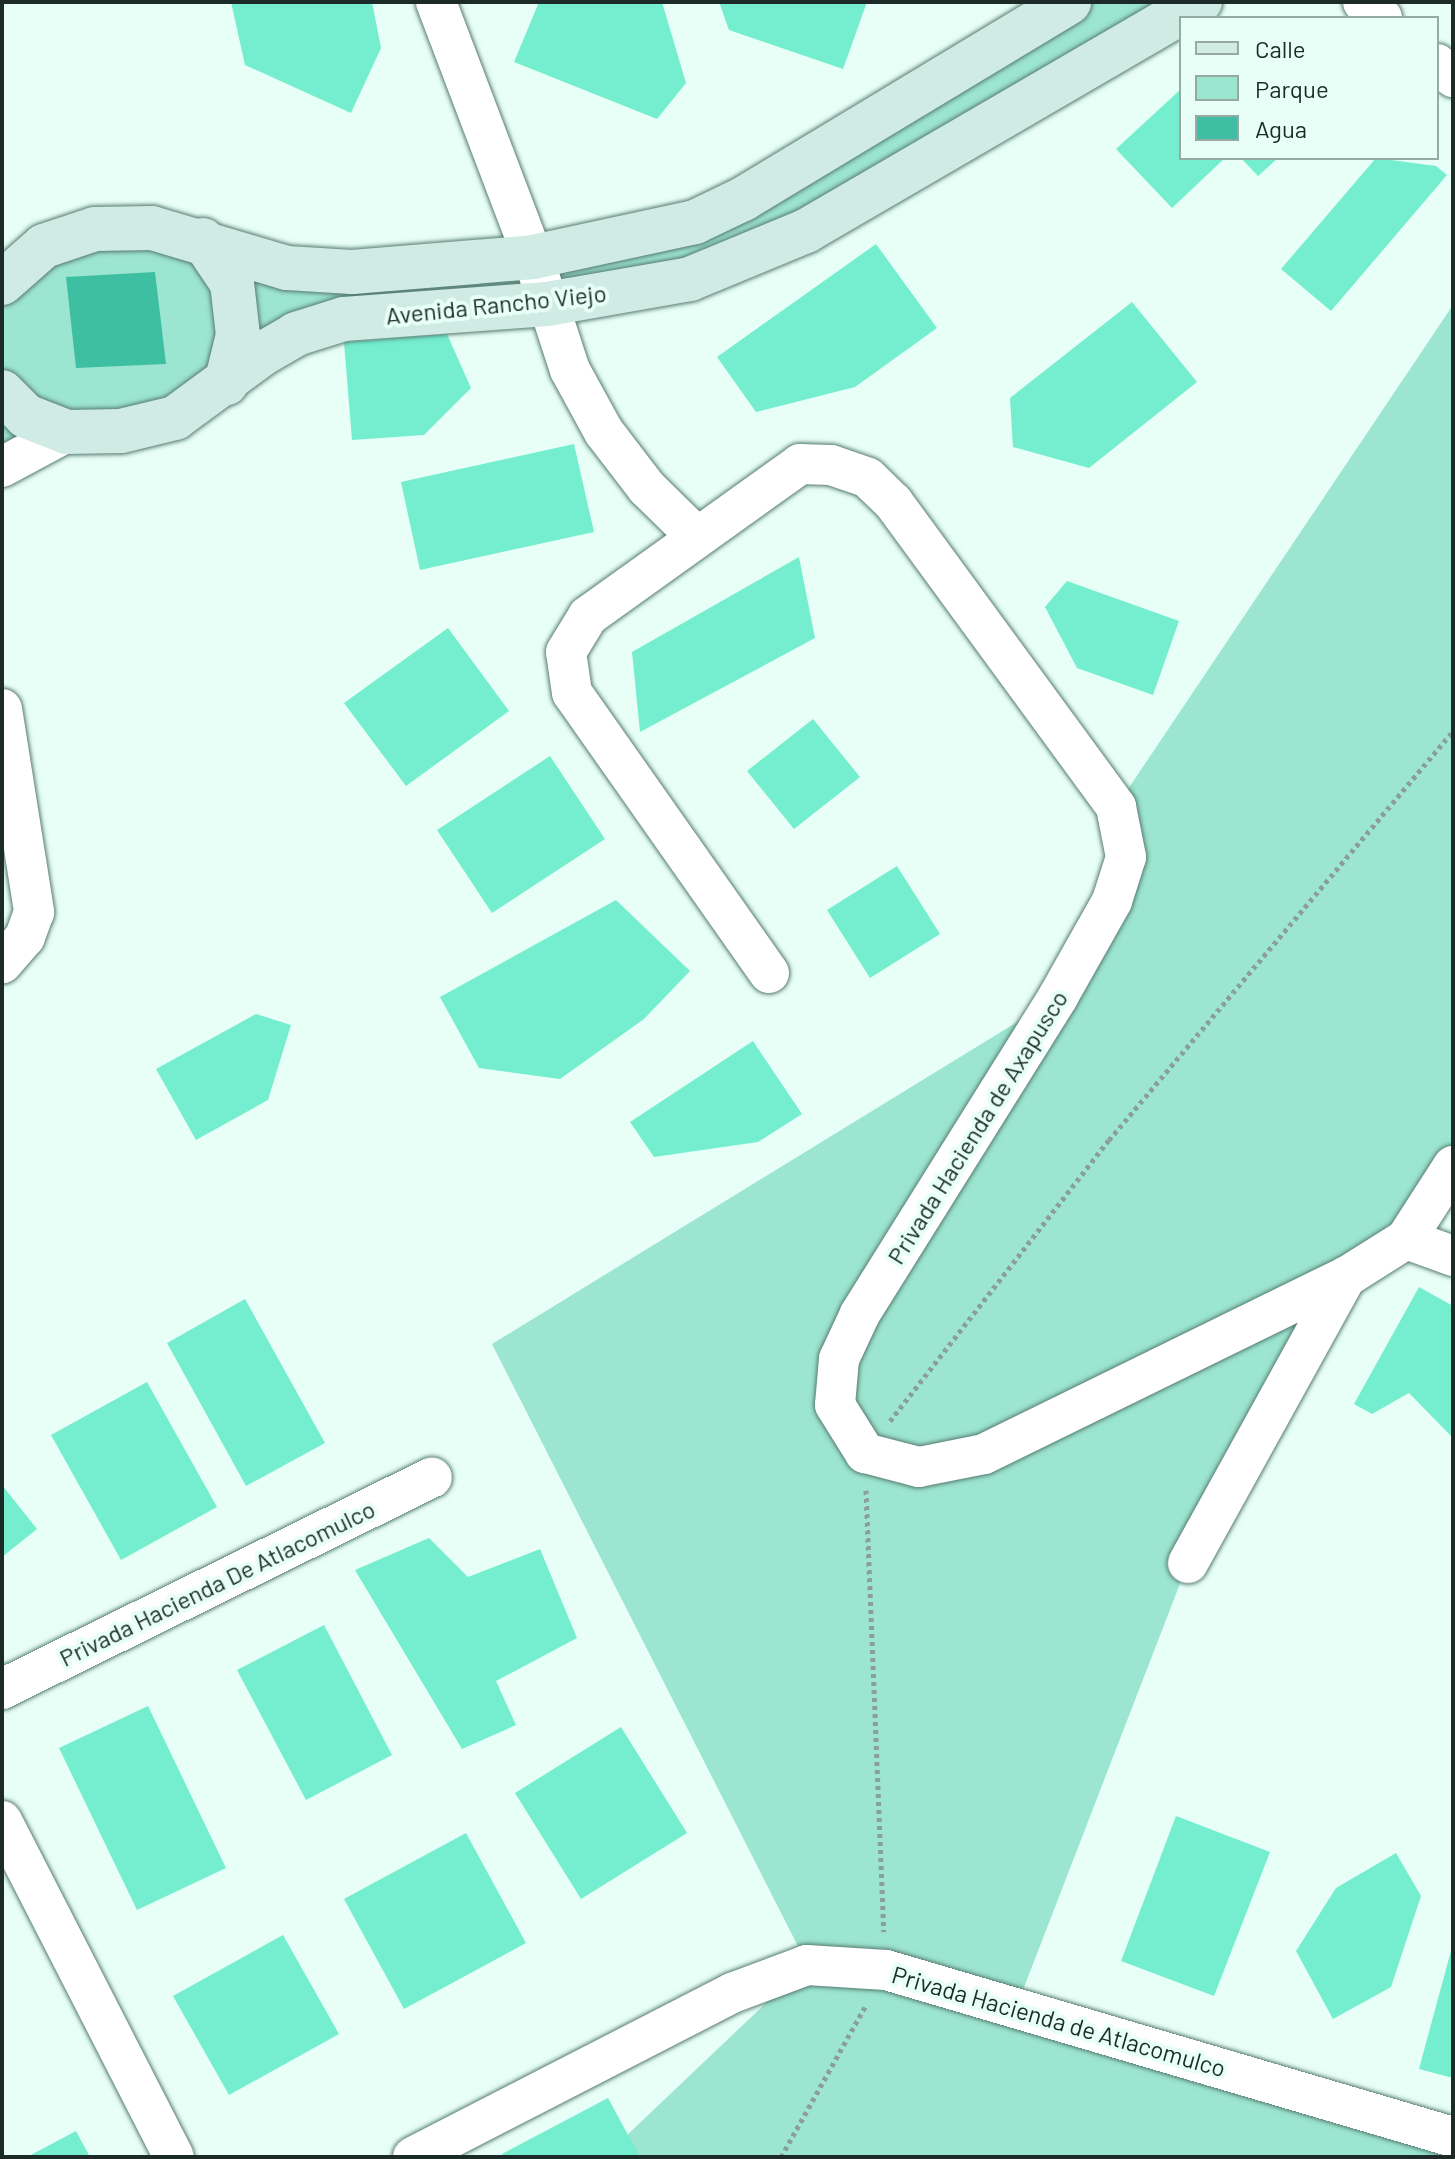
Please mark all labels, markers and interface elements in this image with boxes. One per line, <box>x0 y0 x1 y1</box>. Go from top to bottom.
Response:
legend <box>1179 16 1439 160</box>
text: Calle <box>1255 34 1306 63</box>
text: Parque <box>1255 74 1329 103</box>
text: Agua <box>1255 114 1307 143</box>
street label: Avenida Rancho Viejo <box>384 278 608 330</box>
street label: Privada Hacienda de Axapusco <box>881 985 1073 1269</box>
street label: Privada Hacienda De Atlacomulco <box>55 1494 379 1672</box>
street label: Privada Hacienda de Atlacomulco <box>889 1960 1229 2082</box>

